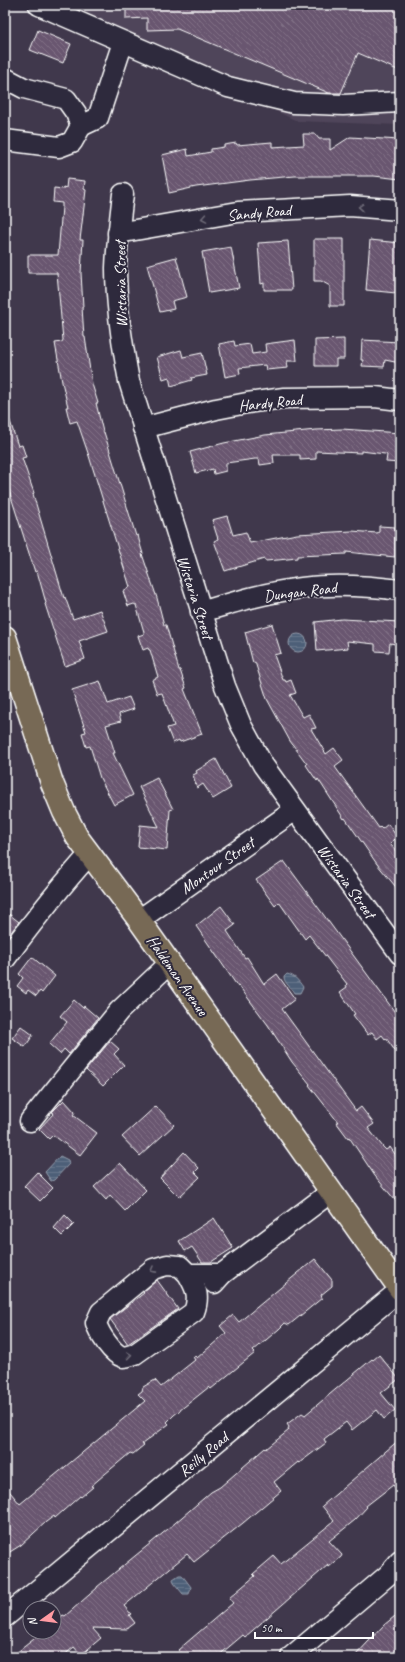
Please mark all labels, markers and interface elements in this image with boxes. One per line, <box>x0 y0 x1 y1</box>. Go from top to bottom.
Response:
street label: Sandy Road <box>226 200 294 226</box>
one-way arrow <box>358 202 364 211</box>
one-way arrow <box>201 213 207 222</box>
street label: Wistaria Street <box>110 238 132 327</box>
street label: Hardy Road <box>237 389 306 416</box>
street label: Wistaria Street <box>172 553 219 644</box>
street label: Dungan Road <box>263 577 340 606</box>
street label: Montour Street <box>177 831 261 899</box>
street label: Wistaria Street <box>313 841 381 925</box>
street label: Haldeman Avenue <box>142 931 213 1021</box>
one-way arrow <box>150 1266 157 1273</box>
one-way arrow <box>126 1351 132 1360</box>
street label: Reilly Road <box>175 1426 235 1481</box>
north arrow <box>22 1600 62 1640</box>
scale bar <box>255 1614 373 1640</box>
text: N <box>24 1615 40 1627</box>
text: 50 m <box>261 1620 283 1636</box>

